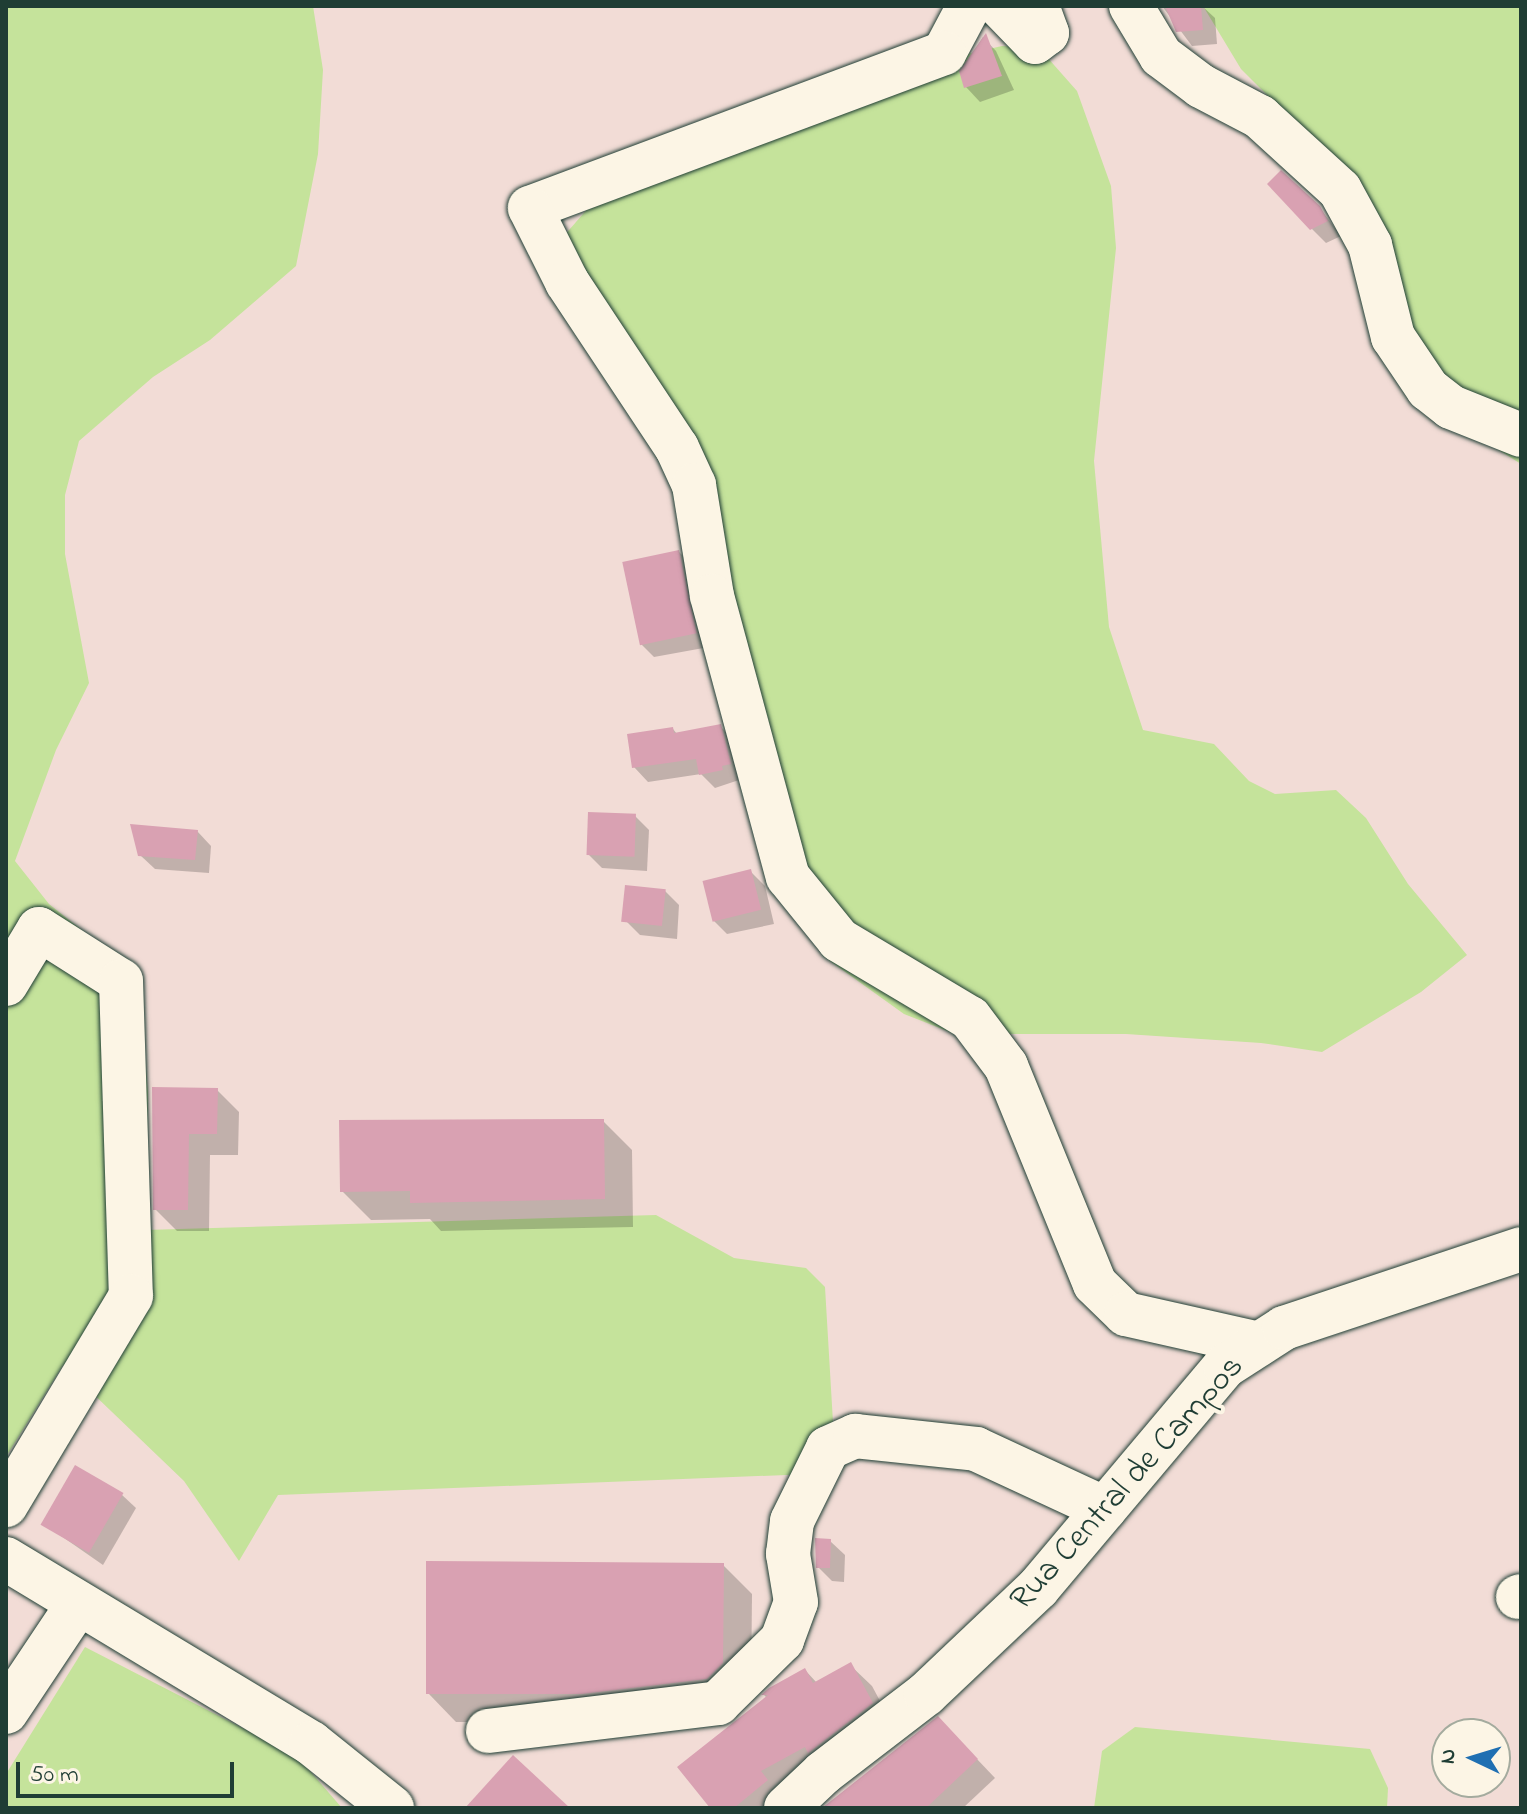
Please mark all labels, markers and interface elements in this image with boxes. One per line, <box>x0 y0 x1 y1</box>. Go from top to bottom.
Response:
street label: Rua Central de Campos <box>1002 1348 1254 1620</box>
north arrow <box>1431 1718 1511 1798</box>
scale bar <box>20 1746 238 1796</box>
text: N <box>1433 1748 1466 1765</box>
text: 50 m <box>30 1758 79 1793</box>

